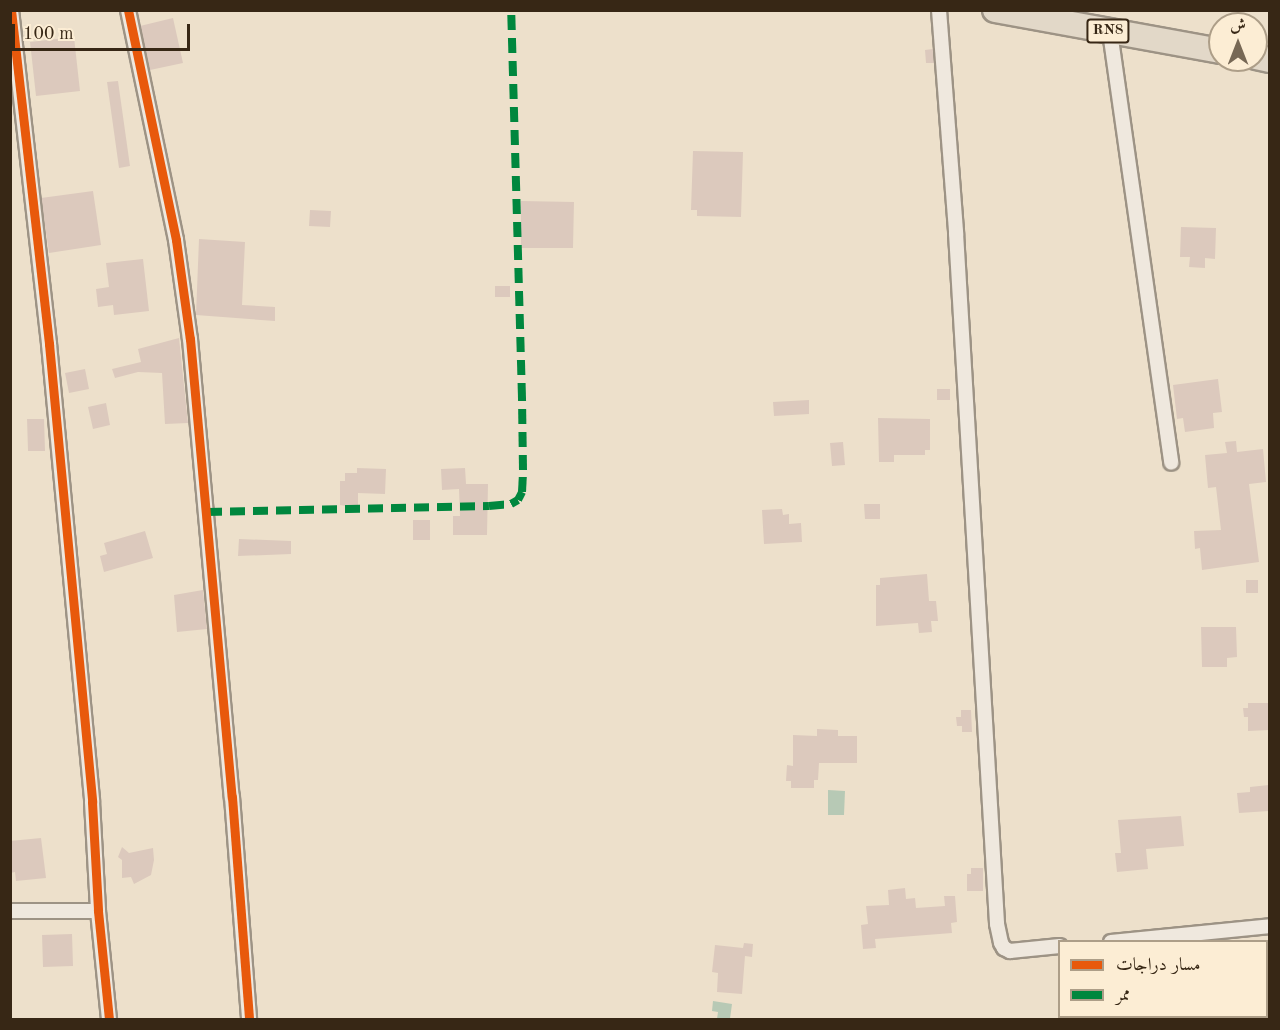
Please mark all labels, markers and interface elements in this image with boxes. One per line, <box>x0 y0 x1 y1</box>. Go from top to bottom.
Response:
scale bar <box>15 12 194 50</box>
north arrow <box>1208 12 1268 72</box>
text: ش <box>1230 18 1246 34</box>
road number: RN8 <box>1086 19 1130 43</box>
text: 100 m <box>23 25 74 43</box>
legend <box>1058 940 1268 1018</box>
text: مسار دراجات <box>1116 956 1200 974</box>
text: ممر <box>1116 986 1130 1004</box>

